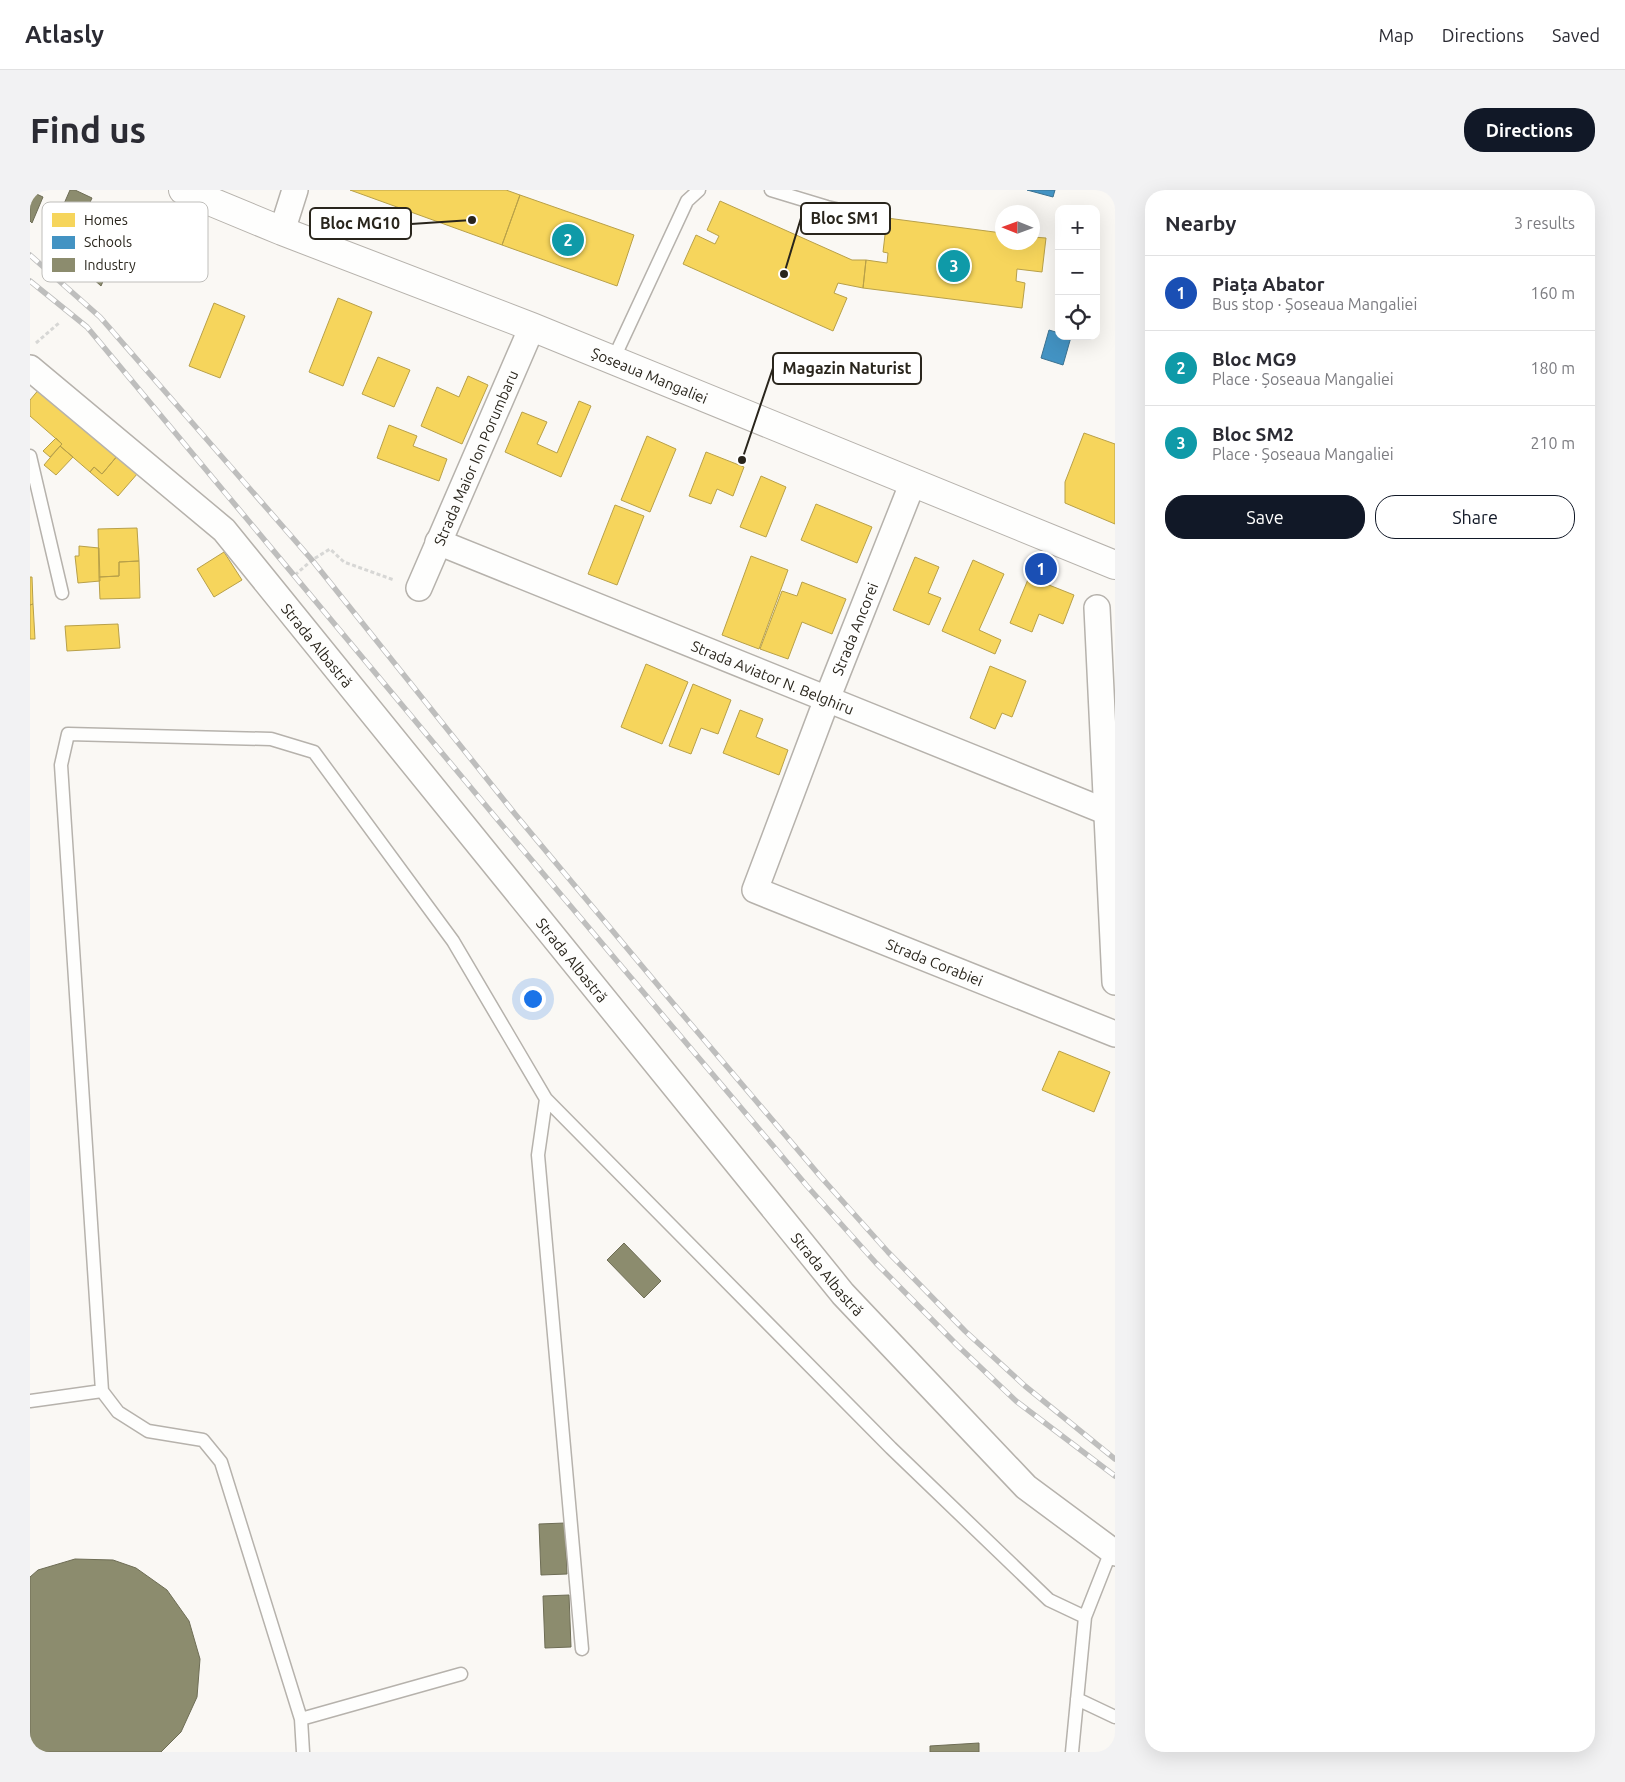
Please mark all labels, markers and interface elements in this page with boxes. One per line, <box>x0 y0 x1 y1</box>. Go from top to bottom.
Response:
text: Atlasly <box>25 21 104 48</box>
text: Map <box>1378 25 1414 45</box>
text: Directions <box>1442 25 1524 45</box>
text: Saved <box>1552 25 1600 45</box>
button: Directions <box>1464 108 1595 152</box>
text: Find us <box>30 110 146 150</box>
legend <box>42 202 208 282</box>
callout: Bloc SM1 <box>801 203 890 234</box>
north arrow <box>995 205 1040 250</box>
map controls <box>1055 205 1100 340</box>
button: + <box>1055 205 1100 250</box>
callout: Bloc MG10 <box>310 208 411 239</box>
text: Bloc SM1 <box>810 209 880 227</box>
text: Nearby <box>1165 211 1236 235</box>
text: Homes <box>84 212 128 228</box>
text: Bloc MG10 <box>320 214 400 232</box>
text: 3 results <box>1514 214 1575 232</box>
pin: 2 <box>552 221 584 259</box>
text: Schools <box>84 234 132 250</box>
pin: 3 <box>938 247 970 285</box>
button: − <box>1055 250 1100 295</box>
text: Industry <box>84 257 136 273</box>
text: Piața Abator <box>1212 273 1325 295</box>
text: 1 <box>1176 284 1186 302</box>
text: 160 m <box>1530 284 1575 302</box>
button: locate <box>1055 295 1100 340</box>
text: Bus stop · Șoseaua Mangaliei <box>1212 295 1417 313</box>
street label: Șoseaua Mangaliei <box>589 344 710 406</box>
text: Bloc MG9 <box>1212 348 1296 370</box>
callout: Magazin Naturist <box>773 353 921 384</box>
text: Magazin Naturist <box>783 359 912 377</box>
text: 2 <box>1176 359 1186 377</box>
text: 180 m <box>1530 359 1575 377</box>
street label: Strada Maior Ion Porumbaru <box>430 367 521 548</box>
text: Place · Șoseaua Mangaliei <box>1212 370 1394 388</box>
text: Bloc SM2 <box>1212 423 1294 445</box>
text: 3 <box>1176 434 1186 452</box>
text: 210 m <box>1530 434 1575 452</box>
text: Place · Șoseaua Mangaliei <box>1212 445 1394 463</box>
button: Save <box>1165 495 1365 539</box>
button: Share <box>1375 495 1575 539</box>
pin: 1 <box>1025 550 1057 588</box>
street label: Strada Ancorei <box>829 580 881 678</box>
street label: Strada Albastră <box>278 600 356 691</box>
street label: Strada Aviator N. Belghiru <box>689 637 857 718</box>
street label: Strada Albastră <box>533 914 611 1005</box>
street label: Strada Corabiei <box>884 935 986 989</box>
your location <box>520 986 546 1012</box>
street label: Strada Albastră <box>788 1229 867 1319</box>

